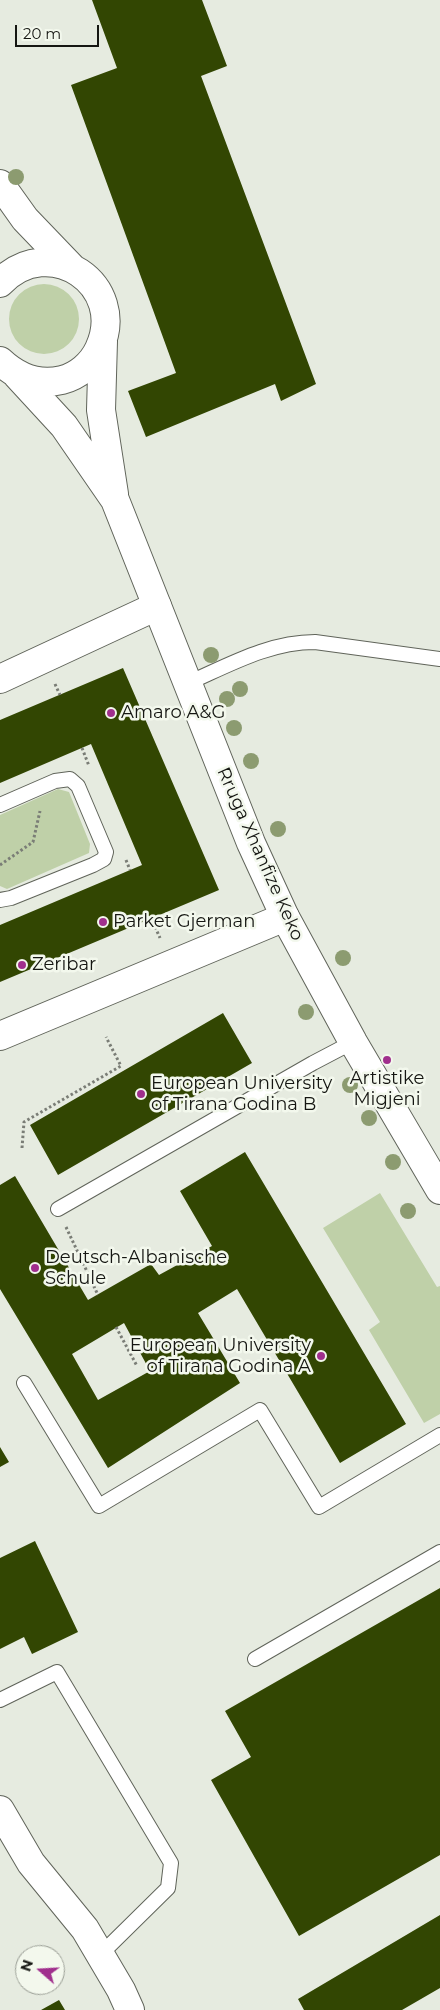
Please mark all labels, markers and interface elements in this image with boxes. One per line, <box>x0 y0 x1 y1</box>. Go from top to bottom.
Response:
scale bar <box>18 15 101 47</box>
text: 20 m <box>23 24 61 43</box>
place label: Amaro A&G <box>121 702 225 724</box>
marker: Amaro A&G <box>105 707 117 719</box>
street label: Rruga Xhanfize Keko <box>212 764 308 944</box>
place label: Parket Gjerman <box>113 911 255 933</box>
marker: Parket Gjerman <box>97 916 109 928</box>
place label: Zeribar <box>32 954 96 976</box>
marker: Zeribar <box>16 959 28 971</box>
marker: Artistike Migjeni <box>381 1054 393 1066</box>
place label: Artistike Migjeni <box>350 1068 424 1110</box>
place label: European University of Tirana Godina B <box>151 1073 332 1116</box>
marker: European University of Tirana Godina B <box>135 1088 147 1100</box>
place label: Deutsch-Albanische Schule <box>45 1247 227 1290</box>
marker: Deutsch-Albanische Schule <box>29 1262 41 1274</box>
place label: European University of Tirana Godina A <box>130 1335 311 1378</box>
marker: European University of Tirana Godina A <box>315 1350 327 1362</box>
north arrow <box>15 1945 65 1995</box>
text: N <box>16 1957 37 1974</box>

